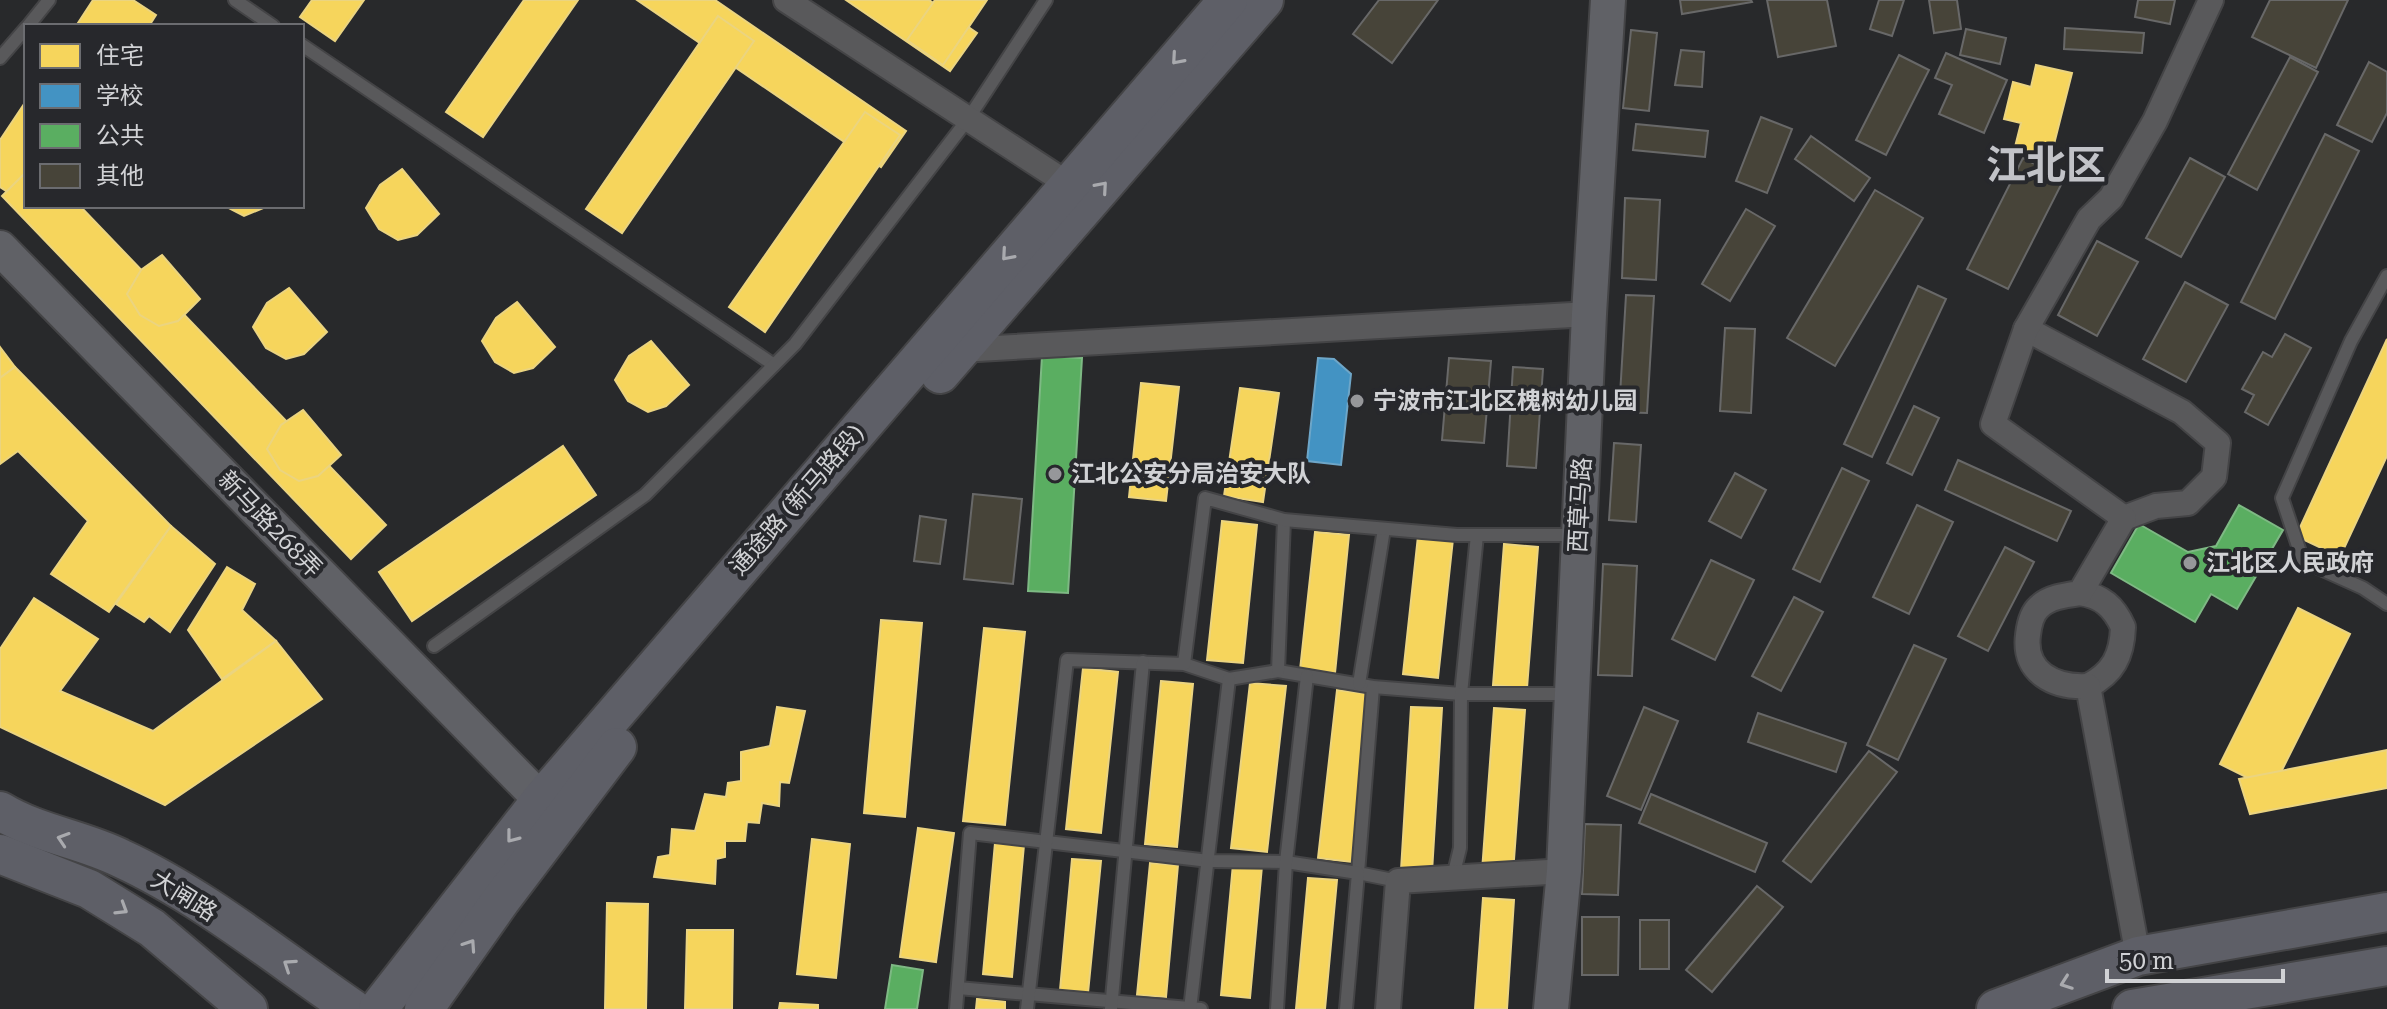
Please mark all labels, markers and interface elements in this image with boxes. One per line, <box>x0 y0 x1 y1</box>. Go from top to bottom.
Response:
legend <box>24 24 304 208</box>
text: 住宅 <box>96 42 144 70</box>
one-way arrow <box>1172 49 1187 64</box>
text: 学校 <box>96 82 144 110</box>
text: 公共 <box>96 122 144 150</box>
district label: 江北区 <box>1986 142 2106 189</box>
text: 其他 <box>96 162 144 190</box>
one-way arrow <box>1092 182 1107 196</box>
one-way arrow <box>1002 246 1016 261</box>
place label: 宁波市江北区槐树幼儿园 <box>1373 387 1637 415</box>
marker: 宁波市江北区槐树幼儿园 <box>1348 392 1366 410</box>
street label: 通途路 (新马路段) <box>724 419 870 581</box>
street label: 西草马路 <box>1564 456 1596 554</box>
place label: 江北公安分局治安大队 <box>1071 460 1311 488</box>
street label: 新马路268弄 <box>213 465 327 583</box>
marker: 江北公安分局治安大队 <box>1046 465 1064 483</box>
place label: 江北区人民政府 <box>2206 549 2374 577</box>
marker: 江北区人民政府 <box>2181 554 2199 572</box>
one-way arrow <box>507 828 521 843</box>
one-way arrow <box>57 832 71 848</box>
street label: 大闸路 <box>146 865 222 927</box>
one-way arrow <box>113 900 127 915</box>
scale bar <box>2107 933 2283 983</box>
one-way arrow <box>460 940 475 954</box>
text: 50 m <box>2119 947 2174 975</box>
one-way arrow <box>283 960 297 975</box>
one-way arrow <box>2060 973 2074 990</box>

